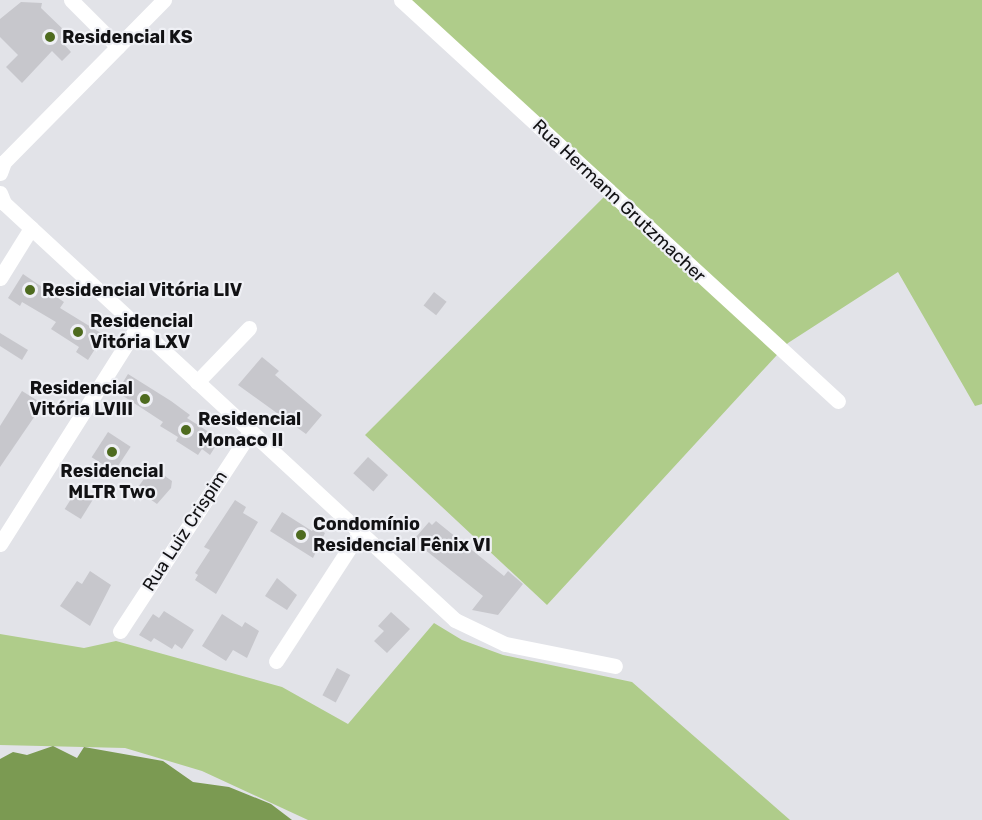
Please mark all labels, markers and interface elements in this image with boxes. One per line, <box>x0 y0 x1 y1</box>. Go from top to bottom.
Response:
place label: Residencial KS <box>62 26 193 48</box>
marker: Residencial KS <box>43 30 57 44</box>
street label: Rua Hermann Grutzmacher <box>528 115 710 287</box>
place label: Residencial Vitória LIV <box>42 279 243 301</box>
marker: Residencial Vitória LIV <box>23 283 37 297</box>
place label: Residencial Vitória LXV <box>90 311 193 354</box>
marker: Residencial Vitória LXV <box>71 325 85 339</box>
place label: Residencial Vitória LVIII <box>29 378 133 420</box>
marker: Residencial Vitória LVIII <box>138 392 152 406</box>
place label: Residencial Monaco II <box>198 409 301 452</box>
marker: Residencial Monaco II <box>179 423 193 437</box>
marker: Residencial MLTR Two <box>105 445 119 459</box>
place label: Residencial MLTR Two <box>60 461 164 504</box>
street label: Rua Luiz Crispim <box>138 467 232 595</box>
place label: Condomínio Residencial Fênix VI <box>313 514 491 556</box>
marker: Condomínio Residencial Fênix VI <box>294 528 308 542</box>

